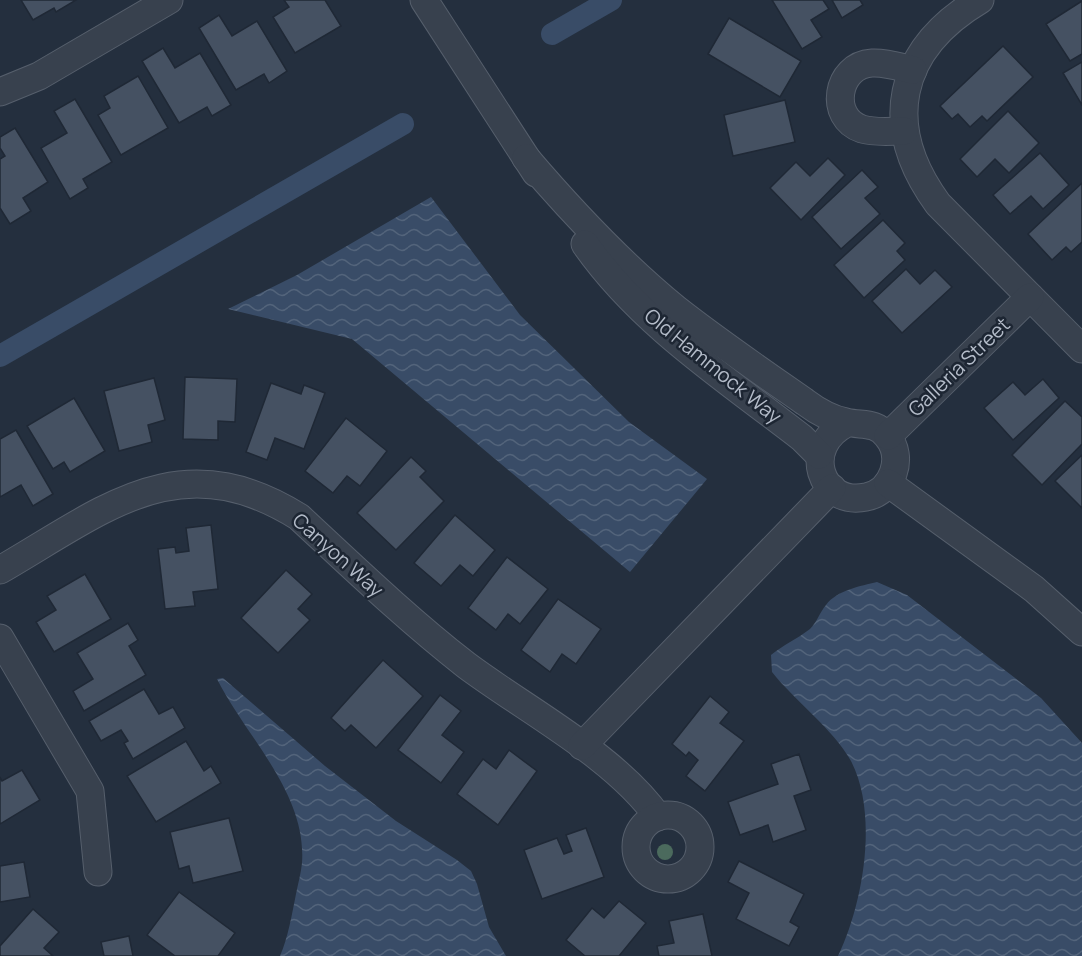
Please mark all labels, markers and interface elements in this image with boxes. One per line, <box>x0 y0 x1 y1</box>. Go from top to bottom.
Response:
street label: Old Hammock Way <box>639 302 788 430</box>
street label: Galleria Street <box>902 311 1016 422</box>
street label: Canyon Way <box>287 507 390 603</box>

